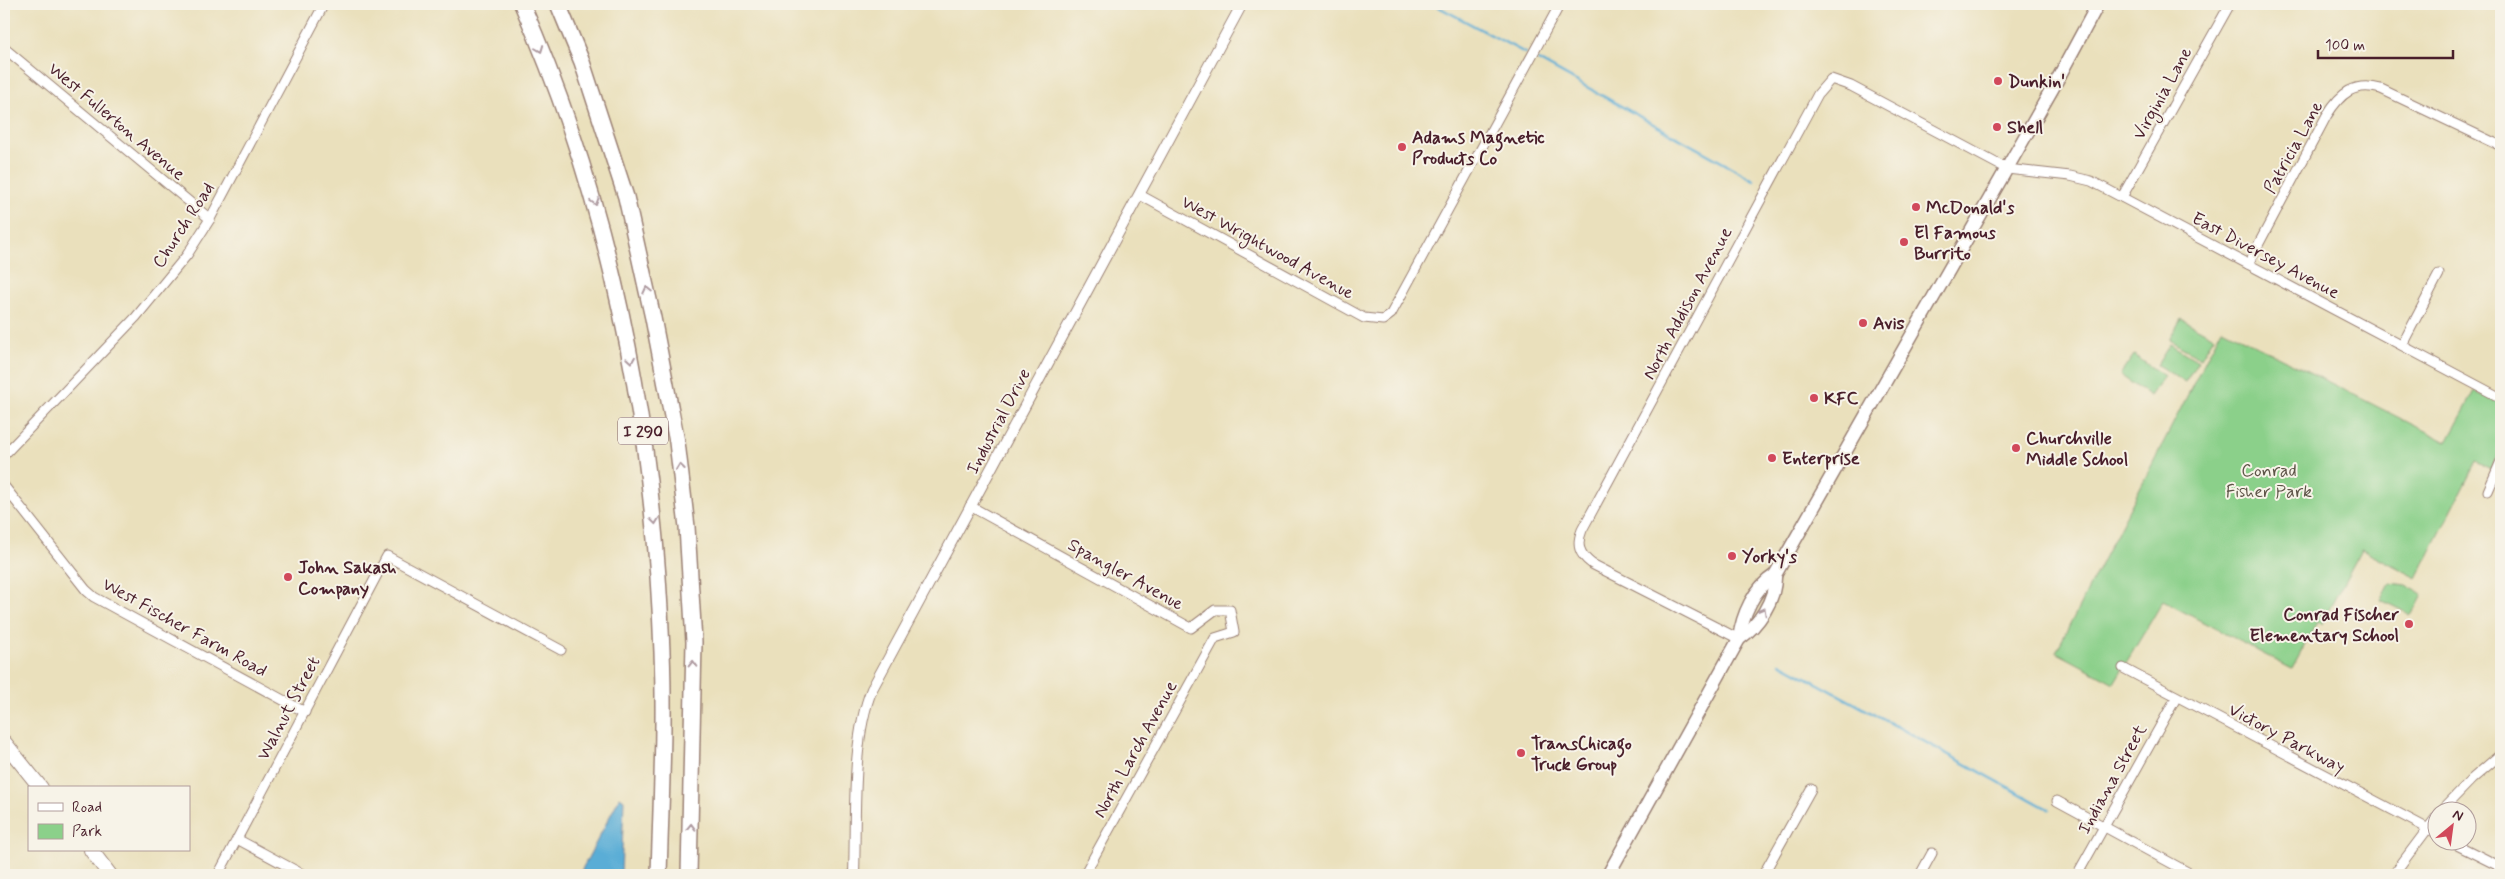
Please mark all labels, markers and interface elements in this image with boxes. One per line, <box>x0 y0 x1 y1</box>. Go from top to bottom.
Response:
scale bar <box>2318 28 2452 60</box>
text: 100 m <box>2325 36 2365 56</box>
street label: Virginia Lane <box>2127 43 2199 145</box>
one-way arrow <box>534 44 544 53</box>
street label: West Fullerton Avenue <box>43 57 190 186</box>
place label: Dunkin' <box>2008 70 2065 94</box>
marker: Dunkin' <box>1992 75 2004 87</box>
street label: Patricia Lane <box>2258 97 2329 198</box>
place label: Shell <box>2007 116 2043 140</box>
marker: Shell <box>1991 121 2003 133</box>
place label: Adams Magnetic Products Co <box>1412 126 1545 171</box>
marker: Adams Magnetic Products Co <box>1396 141 1408 153</box>
street label: Church Road <box>147 178 221 273</box>
street label: West Wrightwood Avenue <box>1176 190 1358 306</box>
place label: McDonald's <box>1926 196 2014 220</box>
one-way arrow <box>589 198 599 206</box>
marker: McDonald's <box>1910 201 1922 213</box>
street label: East Diversey Avenue <box>2187 207 2344 305</box>
place label: El Famous Burrito <box>1914 221 1996 266</box>
street label: North Addison Avenue <box>1637 223 1738 384</box>
marker: El Famous Burrito <box>1898 236 1910 248</box>
one-way arrow <box>642 286 653 295</box>
place label: Avis <box>1873 312 1905 336</box>
marker: Avis <box>1857 317 1869 329</box>
one-way arrow <box>626 356 636 365</box>
street label: Industrial Drive <box>961 364 1037 479</box>
place label: KFC <box>1824 387 1858 411</box>
marker: KFC <box>1808 392 1820 404</box>
road number: I 290 <box>618 418 668 444</box>
place label: Churchville Middle School <box>2026 427 2128 472</box>
marker: Churchville Middle School <box>2010 442 2022 454</box>
place label: Enterprise <box>1782 447 1860 471</box>
marker: Enterprise <box>1766 452 1778 464</box>
park label: Conrad Fisher Park <box>2226 459 2312 504</box>
one-way arrow <box>675 463 686 471</box>
one-way arrow <box>649 517 660 525</box>
street label: Spangler Avenue <box>1063 533 1188 617</box>
place label: Yorky's <box>1742 545 1797 569</box>
marker: Yorky's <box>1726 550 1738 562</box>
place label: John Sakash Company <box>298 556 396 601</box>
marker: John Sakash Company <box>282 571 294 583</box>
street label: West Fischer Farm Road <box>98 573 271 683</box>
place label: Conrad Fischer Elementary School <box>2249 603 2399 648</box>
one-way arrow <box>1757 607 1767 616</box>
marker: Conrad Fischer Elementary School <box>2403 618 2415 630</box>
street label: Walnut Street <box>251 652 326 765</box>
one-way arrow <box>688 660 699 668</box>
street label: North Larch Avenue <box>1088 676 1184 822</box>
street label: Victory Parkway <box>2224 698 2349 780</box>
street label: Indiana Street <box>2073 720 2153 839</box>
place label: TransChicago Truck Group <box>1531 732 1632 777</box>
marker: TransChicago Truck Group <box>1515 747 1527 759</box>
legend <box>28 786 190 852</box>
text: Road <box>72 798 102 818</box>
north arrow <box>2428 802 2478 852</box>
text: N <box>2449 805 2466 826</box>
text: Park <box>72 822 102 842</box>
one-way arrow <box>685 822 696 830</box>

